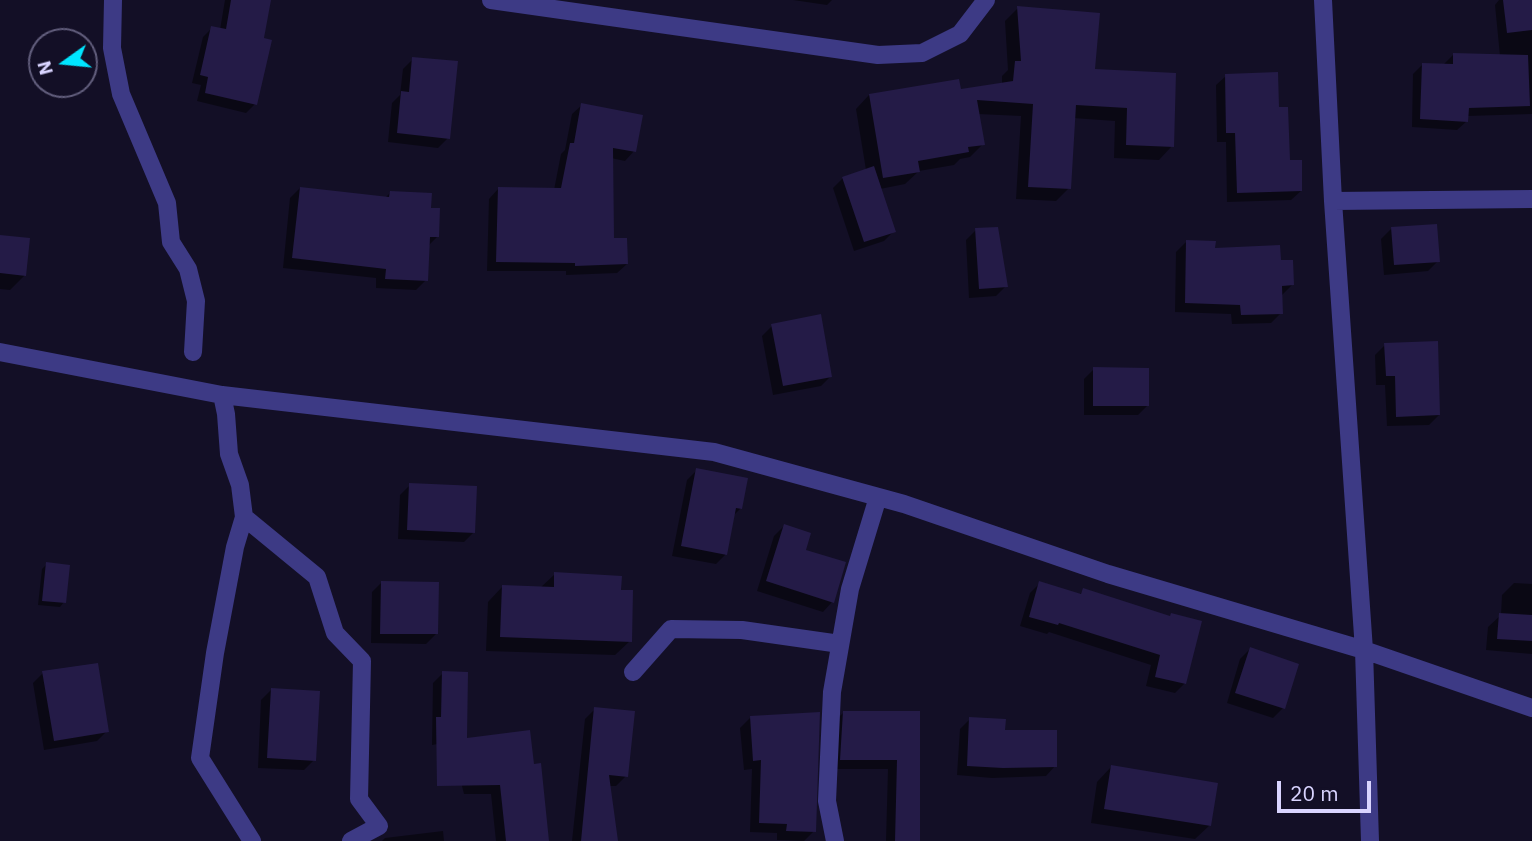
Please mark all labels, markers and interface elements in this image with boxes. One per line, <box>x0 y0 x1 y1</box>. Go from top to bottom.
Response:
north arrow <box>28 28 98 98</box>
text: N <box>31 58 58 78</box>
scale bar <box>1280 768 1374 812</box>
text: 20 m <box>1290 779 1339 807</box>

